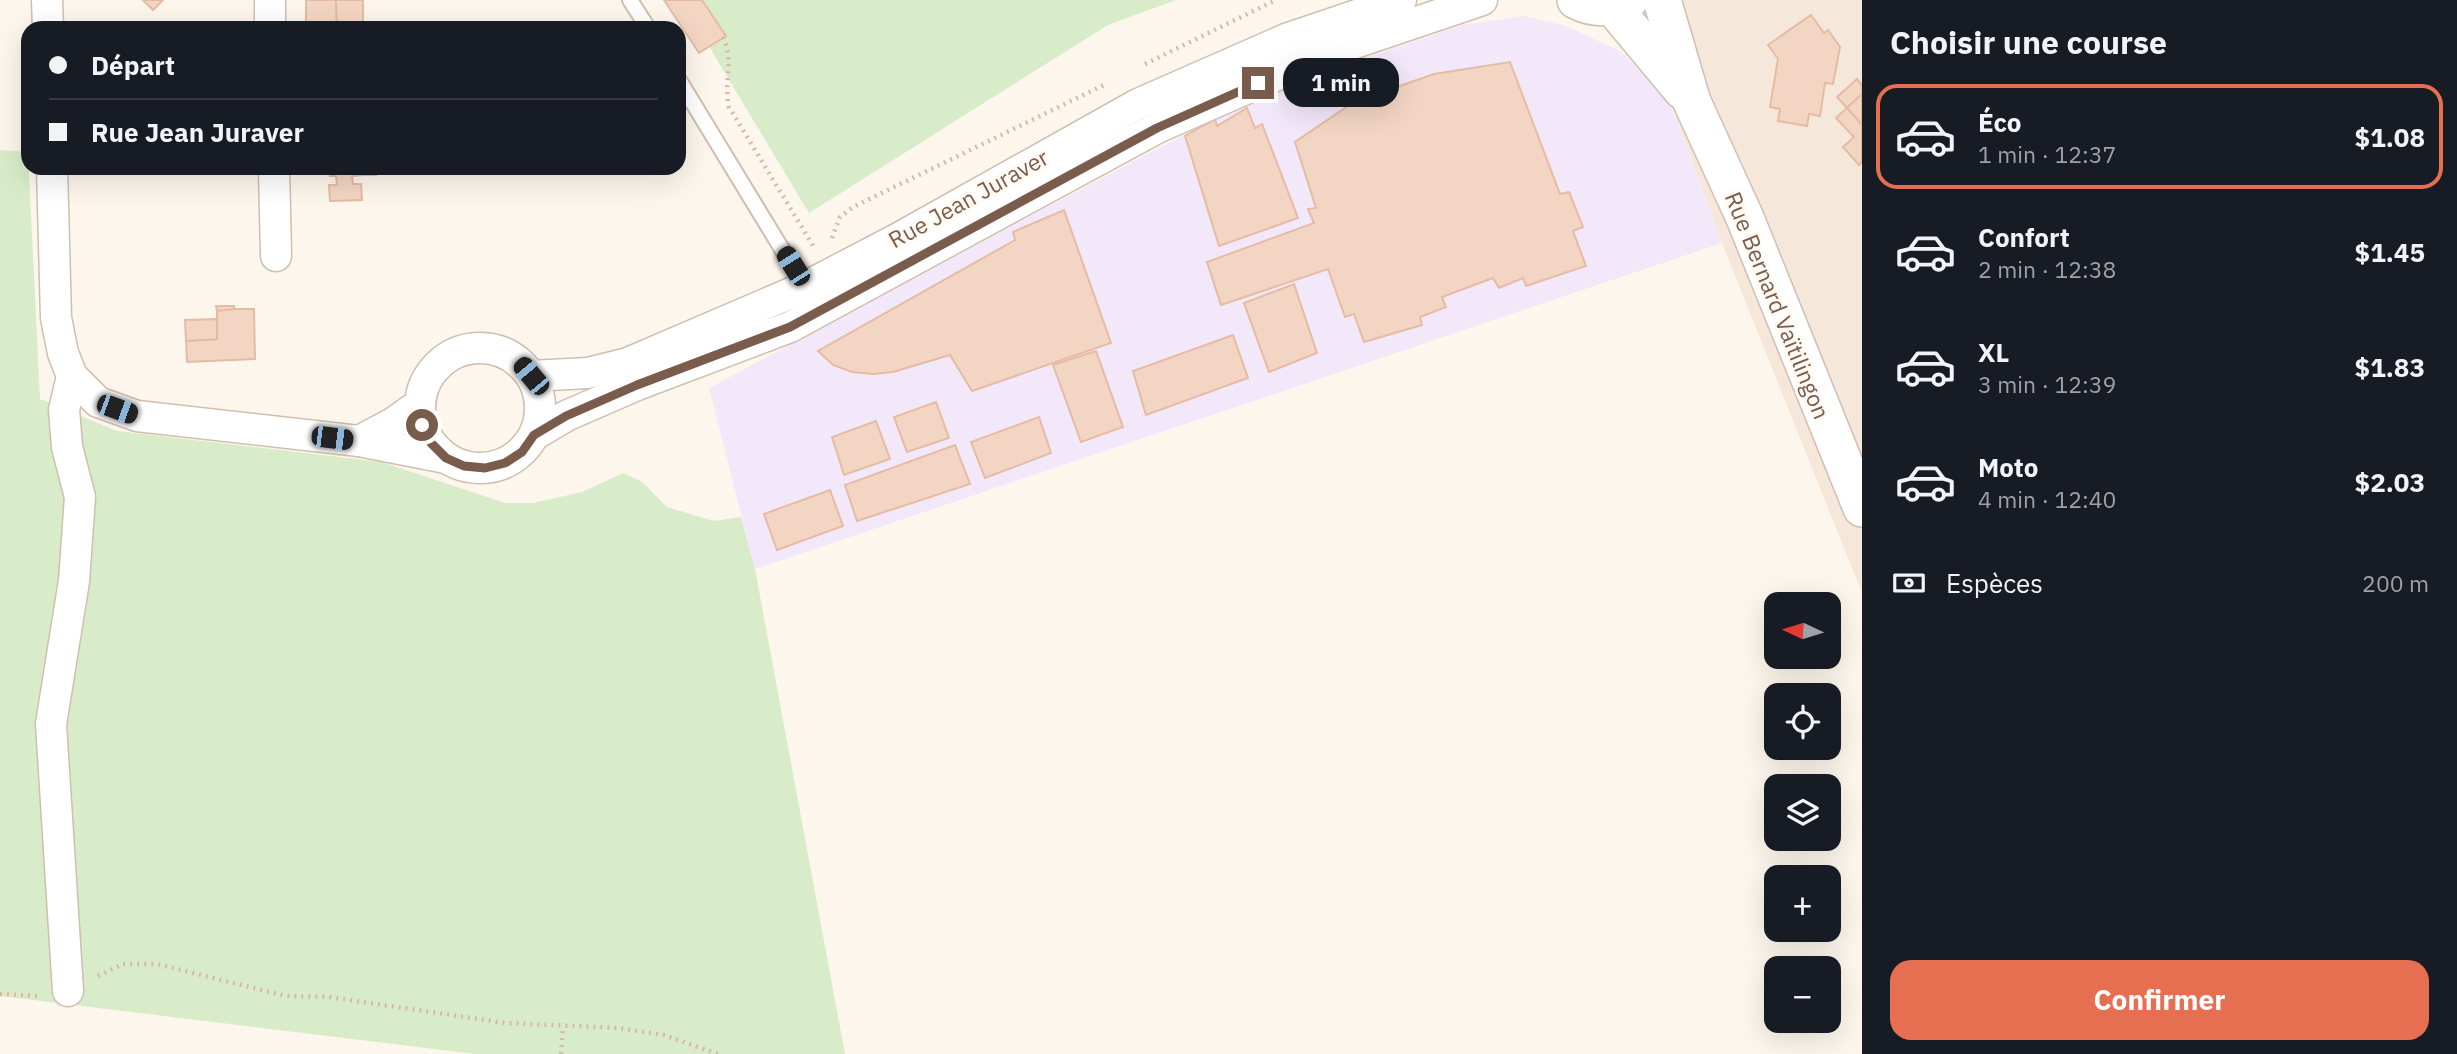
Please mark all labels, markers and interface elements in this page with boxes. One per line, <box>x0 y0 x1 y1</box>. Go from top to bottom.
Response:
text: Choisir une course <box>1890 21 2167 63</box>
text: Départ <box>91 48 175 82</box>
callout: 1 min <box>1282 58 1398 108</box>
route end <box>1242 67 1274 99</box>
text: 1 min <box>1311 67 1371 97</box>
icon: car <box>1894 105 1957 168</box>
text: Éco <box>1978 105 2022 139</box>
text: Rue Jean Juraver <box>91 115 304 149</box>
text: $1.08 <box>2355 120 2425 154</box>
text: 1 min · 12:37 <box>1978 139 2116 169</box>
street label: Rue Jean Juraver <box>883 141 1054 254</box>
street label: Rue Bernard Vaïtilingon <box>1719 187 1837 423</box>
icon: car <box>1894 220 1957 283</box>
text: Confort <box>1978 220 2070 254</box>
text: $1.45 <box>2355 235 2425 269</box>
car <box>773 243 814 289</box>
text: 2 min · 12:38 <box>1978 254 2116 284</box>
icon: car <box>1894 335 1957 398</box>
text: XL <box>1978 335 2009 369</box>
text: $1.83 <box>2355 350 2425 384</box>
car <box>510 353 553 399</box>
text: 3 min · 12:39 <box>1978 369 2116 399</box>
car <box>94 392 141 426</box>
route start <box>406 409 438 441</box>
car <box>310 425 355 451</box>
icon: car <box>1894 450 1957 513</box>
text: Moto <box>1978 450 2038 484</box>
text: $2.03 <box>2355 465 2425 499</box>
text: 4 min · 12:40 <box>1978 484 2116 514</box>
icon: cash <box>1890 564 1928 602</box>
text: Espèces <box>1946 566 2043 600</box>
text: 200 m <box>2362 568 2429 598</box>
north arrow <box>1764 592 1841 668</box>
map controls <box>1764 592 1841 1033</box>
button: locate <box>1764 683 1841 760</box>
button: layers <box>1764 774 1841 851</box>
button: + <box>1764 865 1841 942</box>
button: − <box>1764 956 1841 1033</box>
button: Confirmer <box>1890 960 2429 1040</box>

